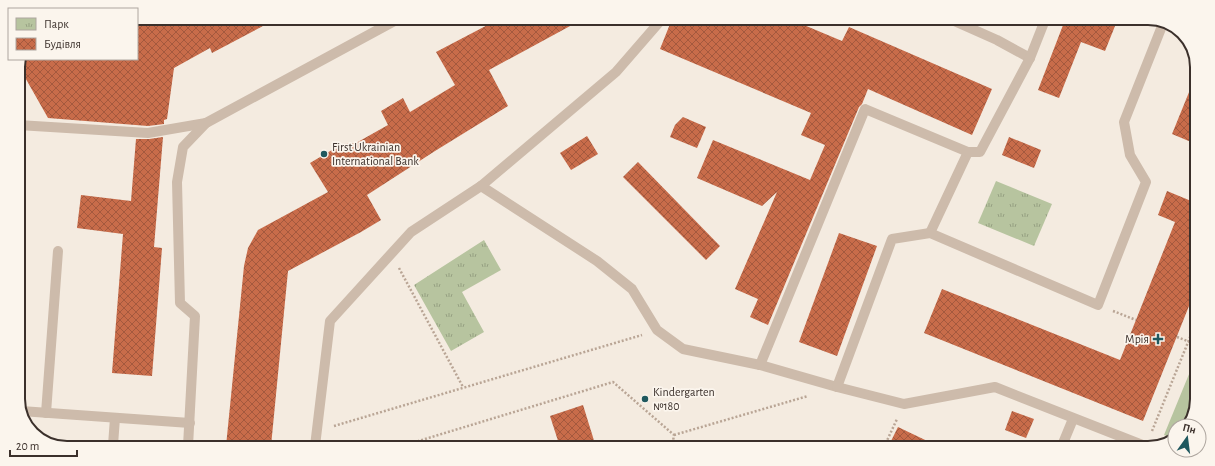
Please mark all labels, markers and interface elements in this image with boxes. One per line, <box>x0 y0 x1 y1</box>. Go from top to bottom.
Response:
legend <box>8 8 138 60</box>
text: Парк <box>44 18 69 30</box>
text: Будівля <box>44 38 81 51</box>
place label: First Ukrainian International Bank <box>332 141 419 167</box>
marker: First Ukrainian International Bank <box>319 149 329 159</box>
place label: Мрія <box>1125 333 1149 345</box>
marker: Мрія <box>1152 333 1164 345</box>
place label: Kindergarten №180 <box>653 386 715 412</box>
marker: Kindergarten №180 <box>640 394 650 404</box>
north arrow <box>1167 418 1207 458</box>
text: Пн <box>1181 422 1197 436</box>
scale bar <box>10 432 77 458</box>
text: 20 m <box>16 440 39 452</box>

